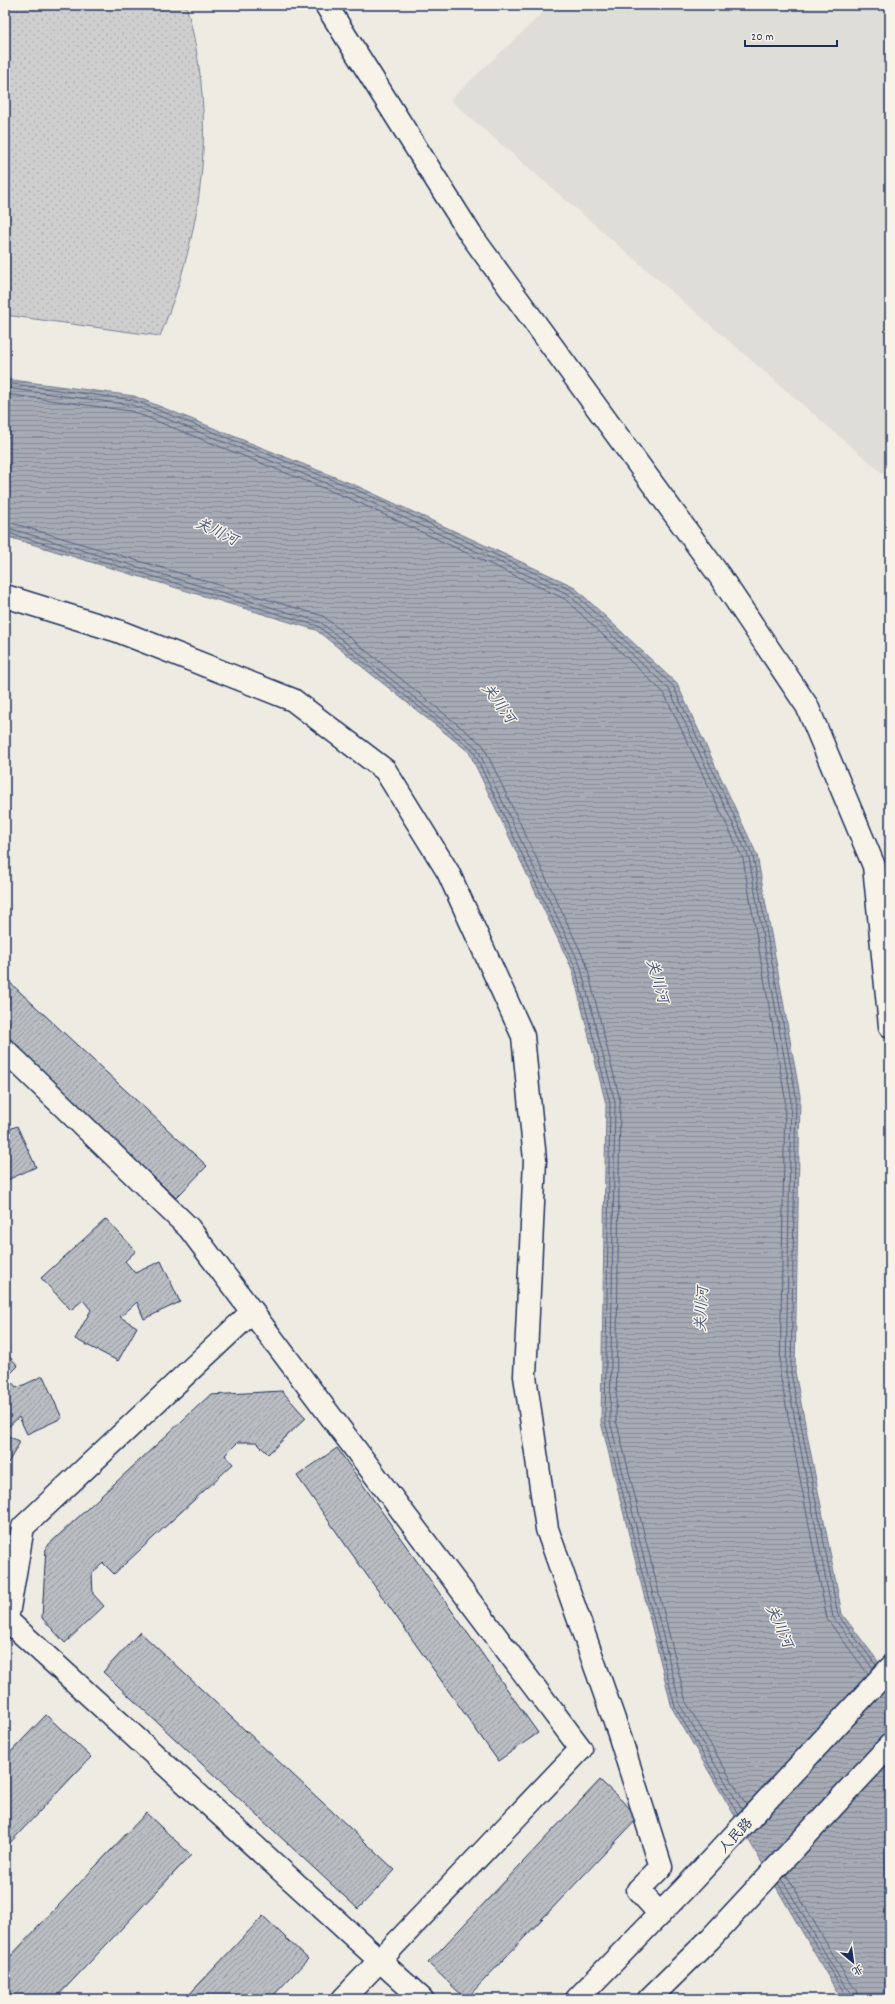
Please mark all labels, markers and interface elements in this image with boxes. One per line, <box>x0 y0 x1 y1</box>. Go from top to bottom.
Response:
scale bar <box>745 22 837 48</box>
text: 20 m <box>751 29 774 46</box>
water label: 关川河 <box>191 513 244 554</box>
water label: 关川河 <box>475 680 521 731</box>
water label: 关川河 <box>639 957 674 1009</box>
water label: 关川河 <box>691 1283 715 1332</box>
water label: 关川河 <box>759 1602 799 1655</box>
street label: 人民路 <box>715 1814 758 1859</box>
north arrow <box>833 1942 873 1982</box>
text: 北 <box>848 1959 866 1979</box>

